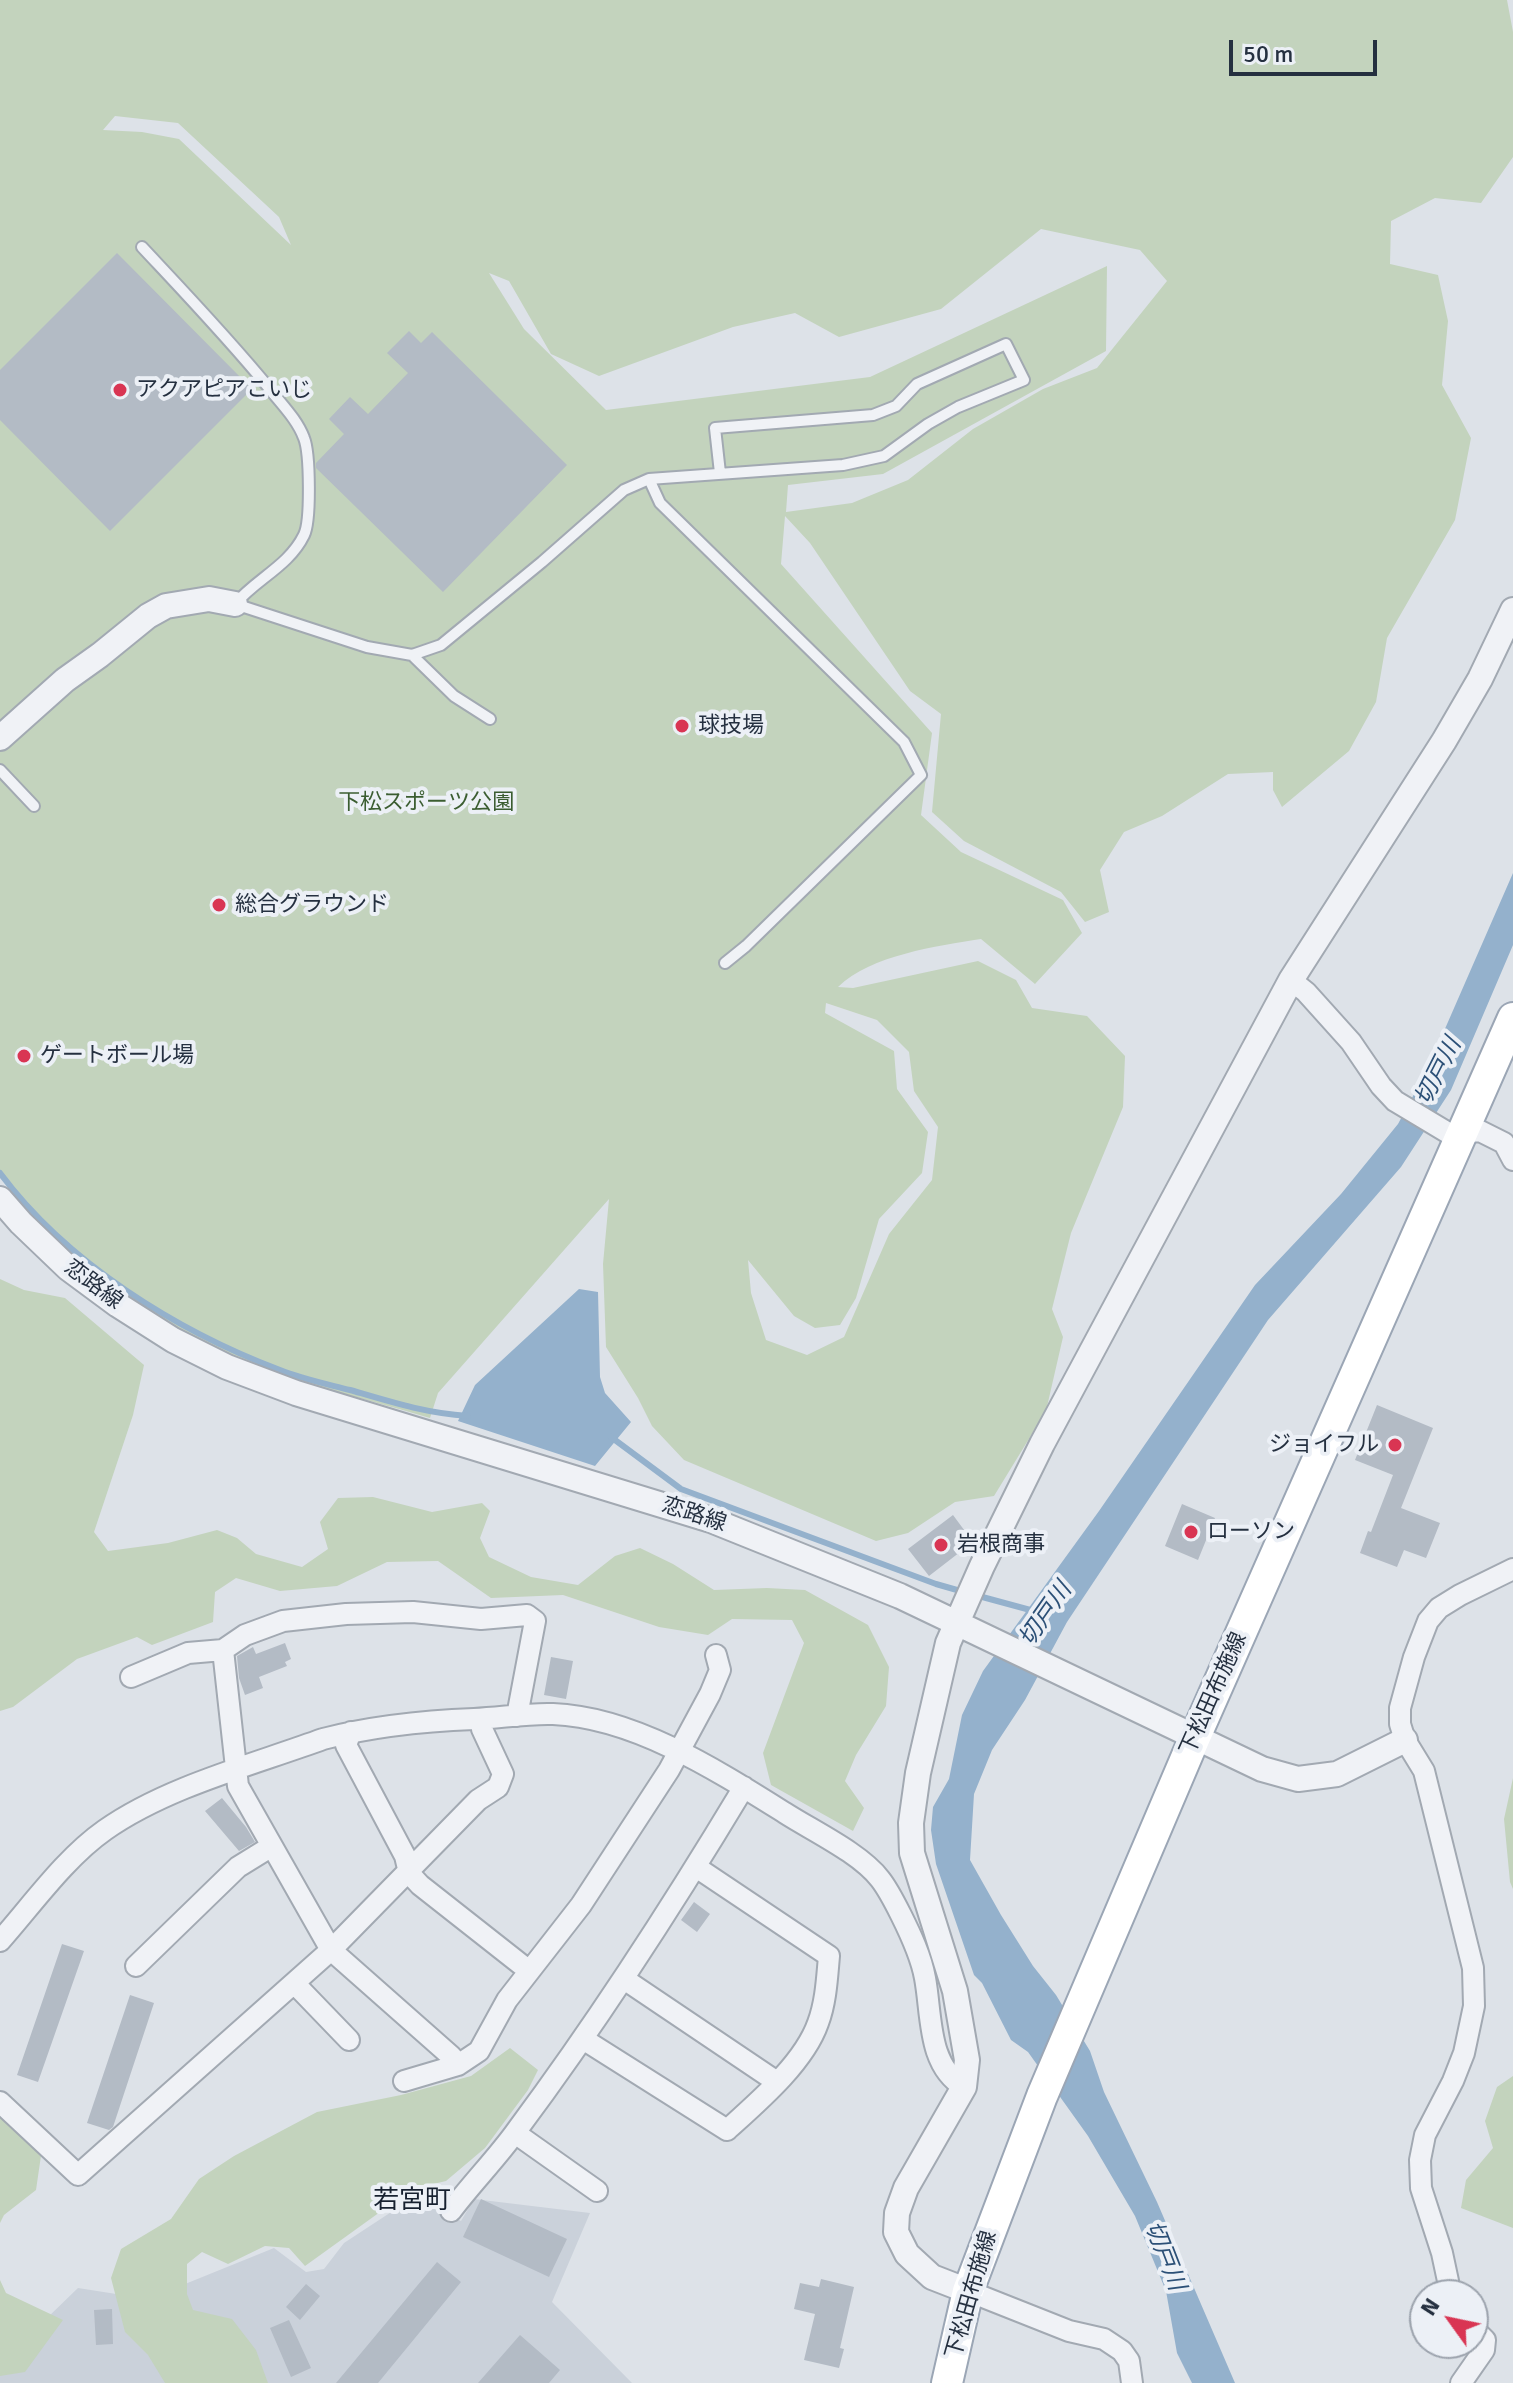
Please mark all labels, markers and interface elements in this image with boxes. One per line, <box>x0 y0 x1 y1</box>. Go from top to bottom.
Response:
scale bar <box>1233 24 1381 74</box>
text: 50 m <box>1243 39 1293 69</box>
place label: アクアピアこいじ <box>136 377 312 403</box>
marker: アクアピアこいじ <box>111 381 129 399</box>
place label: 球技場 <box>698 713 764 739</box>
marker: 球技場 <box>673 717 691 735</box>
park label: 下松スポーツ公園 <box>338 790 514 816</box>
place label: 総合グラウンド <box>235 892 389 918</box>
marker: 総合グラウンド <box>210 896 228 914</box>
water label: 切戸川 <box>1410 1033 1468 1111</box>
place label: ゲートボール場 <box>40 1043 194 1069</box>
marker: ゲートボール場 <box>15 1047 33 1065</box>
street label: 恋路線 <box>59 1255 127 1315</box>
place label: ジョイフル <box>1269 1432 1379 1458</box>
marker: ジョイフル <box>1386 1436 1404 1454</box>
street label: 恋路線 <box>659 1492 729 1538</box>
place label: ローソン <box>1207 1519 1295 1545</box>
marker: ローソン <box>1182 1523 1200 1541</box>
place label: 岩根商事 <box>957 1532 1045 1558</box>
marker: 岩根商事 <box>932 1536 950 1554</box>
water label: 切戸川 <box>1014 1577 1078 1653</box>
street label: 下松田布施線 <box>1175 1628 1253 1760</box>
district label: 若宮町 <box>373 2185 451 2217</box>
water label: 切戸川 <box>1138 2217 1190 2295</box>
street label: 下松田布施線 <box>941 2228 1003 2362</box>
north arrow <box>1409 2279 1489 2359</box>
text: N <box>1415 2293 1446 2321</box>

